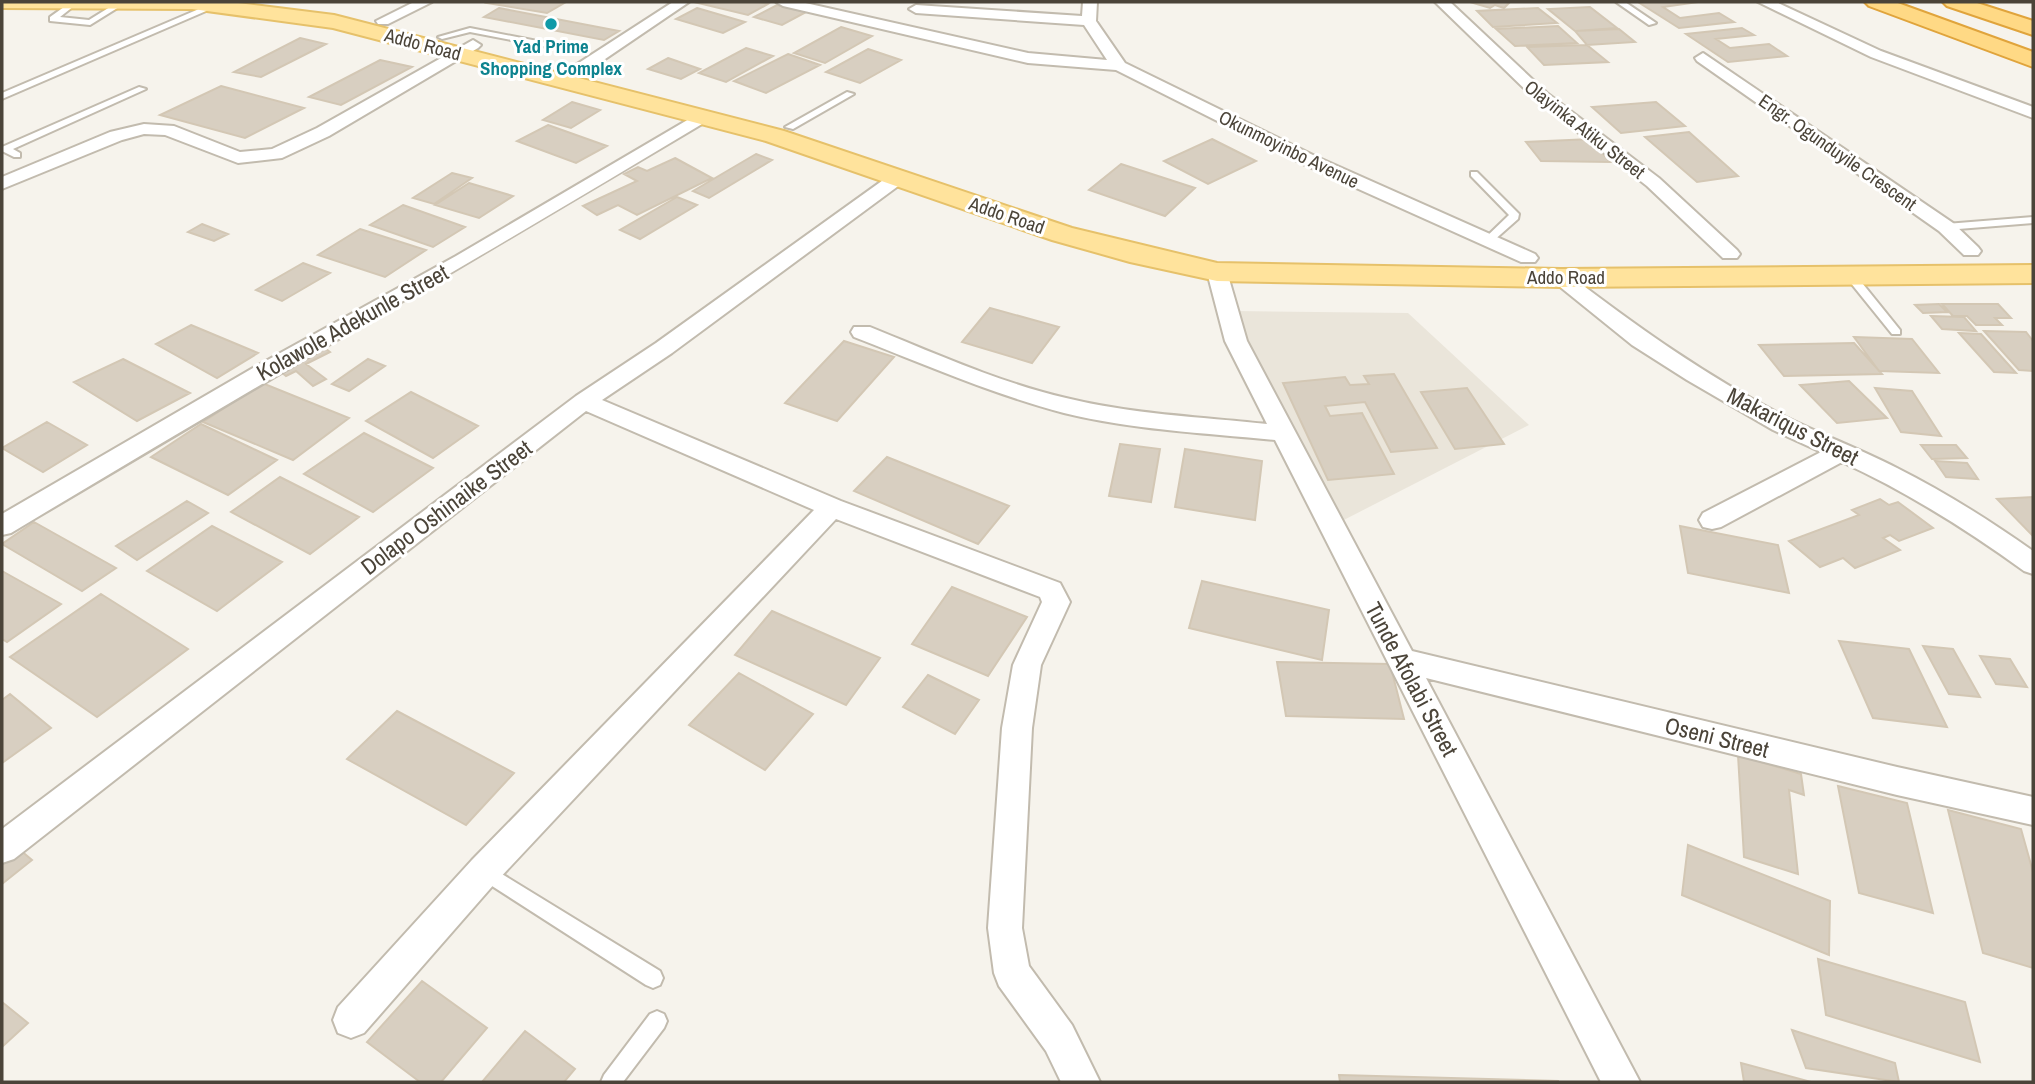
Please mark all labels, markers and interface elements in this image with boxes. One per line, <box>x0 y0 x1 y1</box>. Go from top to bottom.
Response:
marker: Yad Prime Shopping Complex <box>543 16 559 32</box>
street label: Addo Road <box>381 21 464 67</box>
place label: Yad Prime Shopping Complex <box>480 33 622 81</box>
street label: Olayinka Atiku Street <box>1519 74 1651 185</box>
street label: Engr. Ogunduyile Crescent <box>1754 88 1923 217</box>
street label: Okunmoyinbo Avenue <box>1215 104 1363 194</box>
street label: Addo Road <box>965 190 1048 240</box>
street label: Kolawole Adekunle Street <box>250 256 454 388</box>
street label: Addo Road <box>1526 264 1605 290</box>
street label: Makariqus Street <box>1722 380 1864 472</box>
street label: Dolapo Oshinaike Street <box>354 432 538 582</box>
street label: Tunde Afolabi Street <box>1358 597 1466 761</box>
street label: Oseni Street <box>1662 709 1772 765</box>

